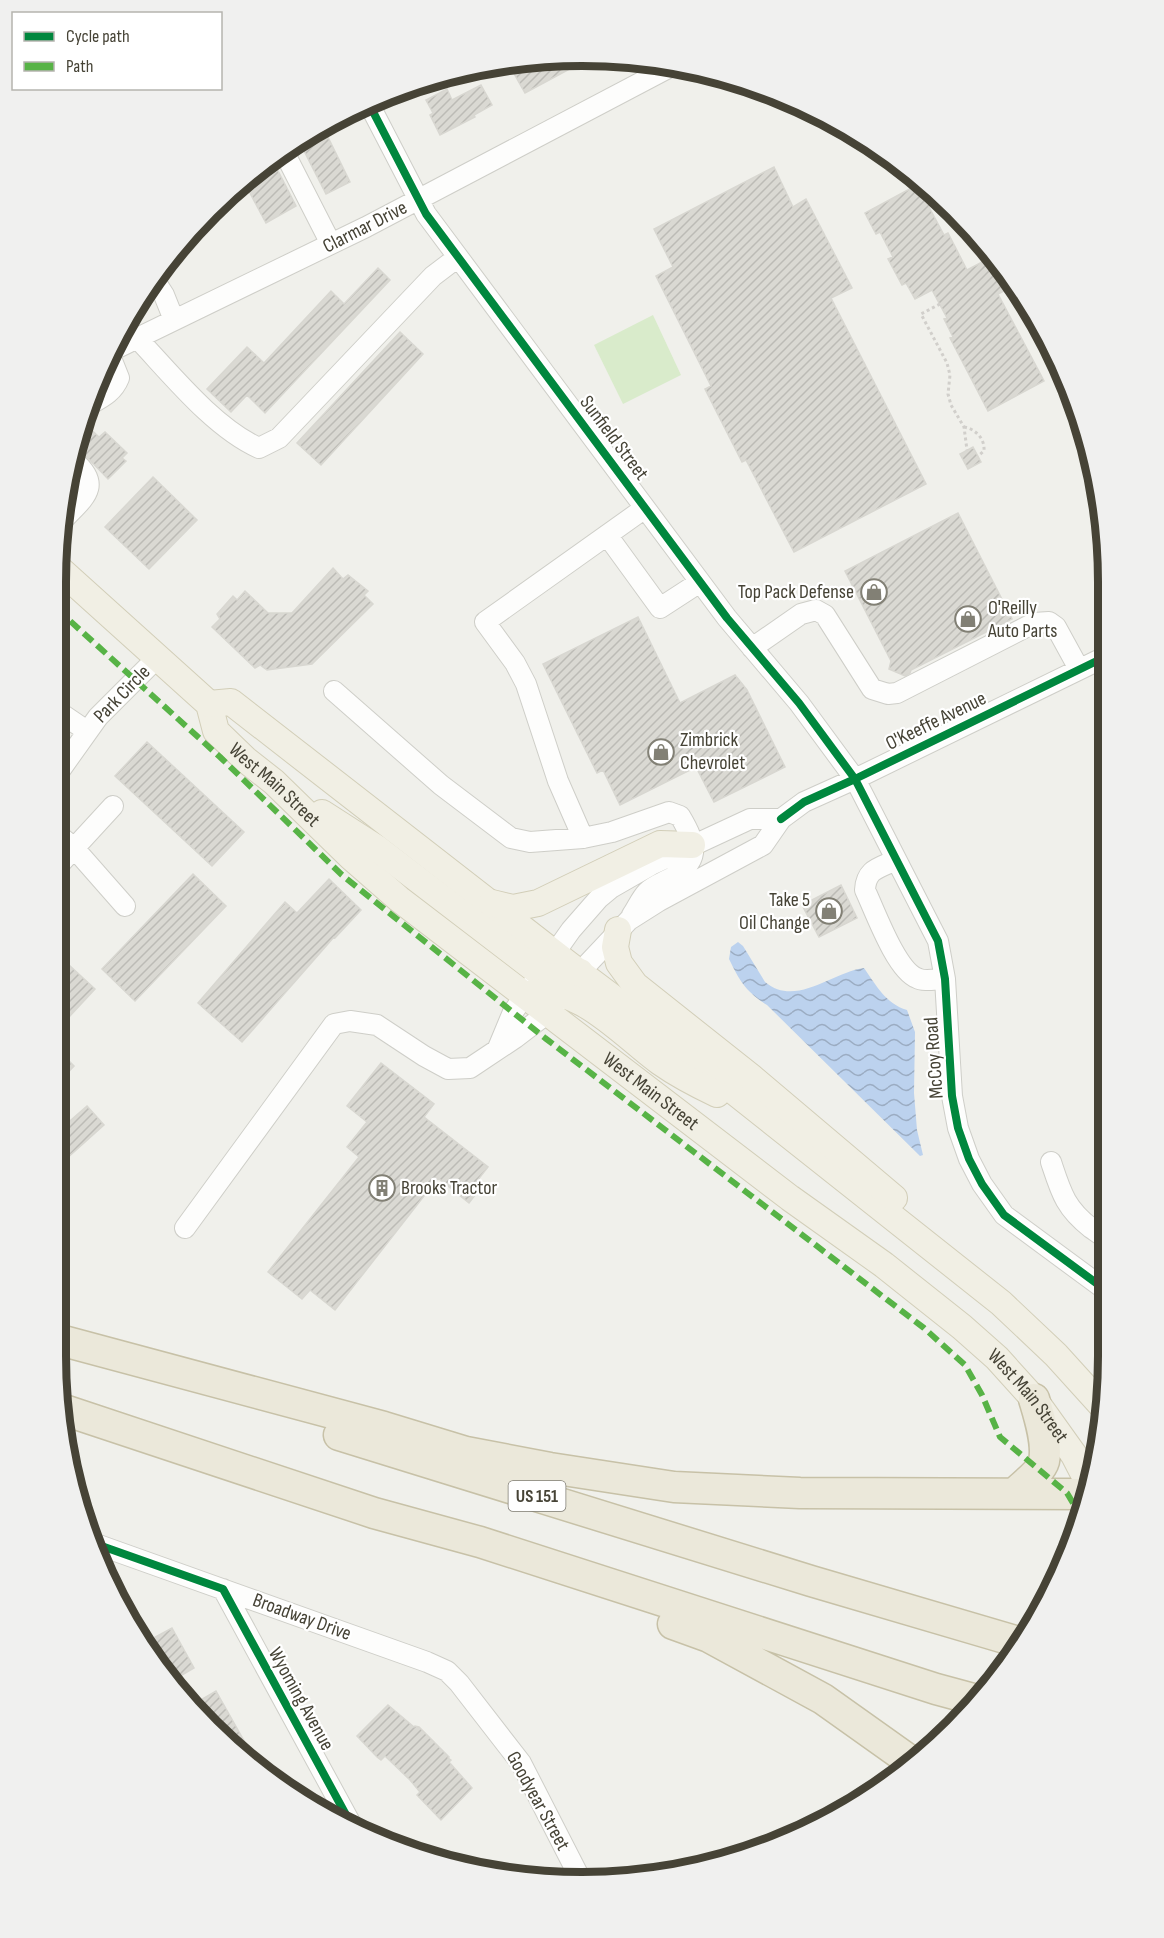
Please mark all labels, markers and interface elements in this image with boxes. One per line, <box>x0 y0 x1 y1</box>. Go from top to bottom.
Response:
legend <box>12 12 222 90</box>
text: Cycle path <box>66 26 130 47</box>
text: Path <box>66 56 94 77</box>
street label: Clarmar Drive <box>319 196 411 258</box>
street label: Sunfield Street <box>574 391 654 485</box>
shop icon: Top Pack Defense <box>859 577 889 607</box>
place label: Top Pack Defense <box>738 580 854 604</box>
place label: O'Reilly Auto Parts <box>987 596 1057 643</box>
shop icon: O'Reilly Auto Parts <box>953 604 983 634</box>
street label: Park Circle <box>89 660 155 728</box>
street label: O'Keeffe Avenue <box>882 686 990 756</box>
place label: Zimbrick Chevrolet <box>680 728 745 775</box>
shop icon: Zimbrick Chevrolet <box>646 737 676 767</box>
street label: West Main Street <box>224 738 325 832</box>
place label: Take 5 Oil Change <box>739 888 810 935</box>
shop icon: Take 5 Oil Change <box>814 896 844 926</box>
street label: McCoy Road <box>919 1016 949 1100</box>
street label: West Main Street <box>598 1047 703 1136</box>
building icon: Brooks Tractor <box>367 1173 397 1203</box>
place label: Brooks Tractor <box>401 1176 498 1200</box>
street label: West Main Street <box>983 1343 1073 1447</box>
road number: US 151 <box>508 1481 566 1511</box>
street label: Broadway Drive <box>250 1588 354 1646</box>
street label: Wyoming Avenue <box>263 1643 339 1755</box>
street label: Goodyear Street <box>501 1747 575 1855</box>

